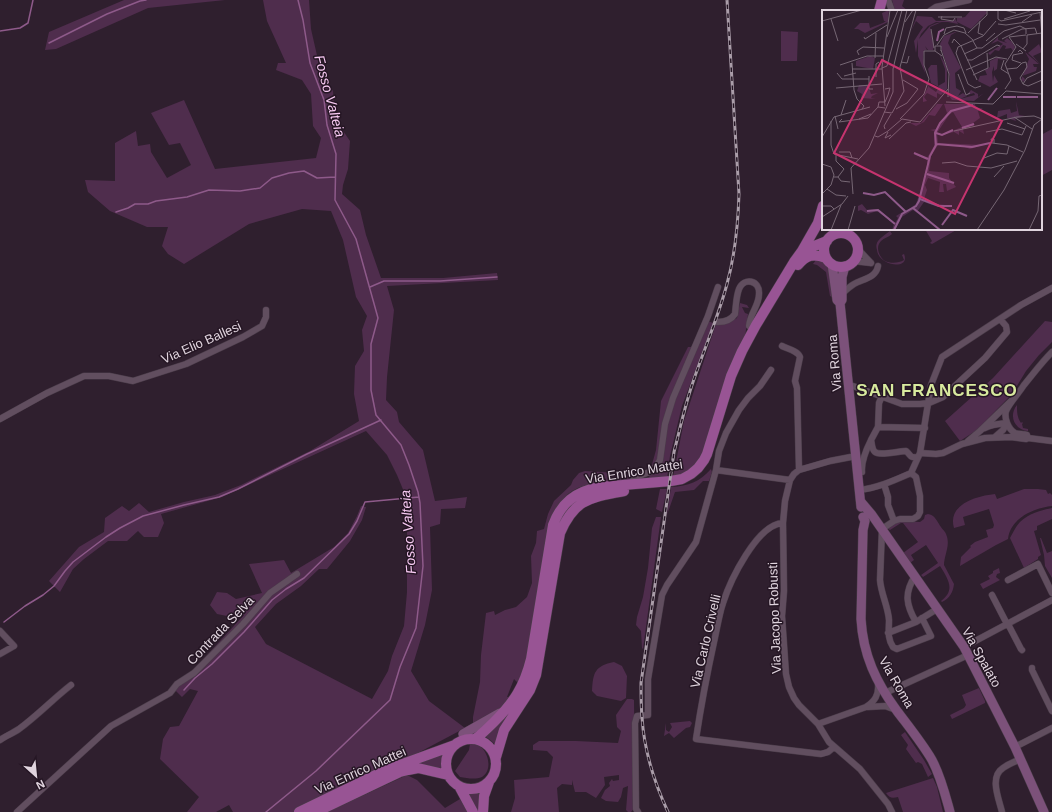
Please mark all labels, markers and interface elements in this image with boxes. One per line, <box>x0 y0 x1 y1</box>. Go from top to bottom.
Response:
inset map <box>822 10 1042 230</box>
water label: Fosso Valteia <box>311 53 349 139</box>
street label: Via Elio Ballesi <box>159 318 244 367</box>
street label: Via Roma <box>824 333 844 392</box>
district label: SAN FRANCESCO <box>856 381 1018 400</box>
street label: Via Enrico Mattei <box>584 456 684 487</box>
water label: Fosso Valteia <box>397 489 419 575</box>
street label: Via Jacopo Robusti <box>765 562 784 674</box>
street label: Contrada Selva <box>184 592 257 668</box>
street label: Via Carlo Crivelli <box>687 593 724 689</box>
street label: Via Spalato <box>959 625 1004 690</box>
street label: Via Roma <box>876 654 918 711</box>
street label: Via Enrico Mattei <box>312 744 408 797</box>
north arrow <box>16 756 56 796</box>
text: N <box>34 778 47 792</box>

